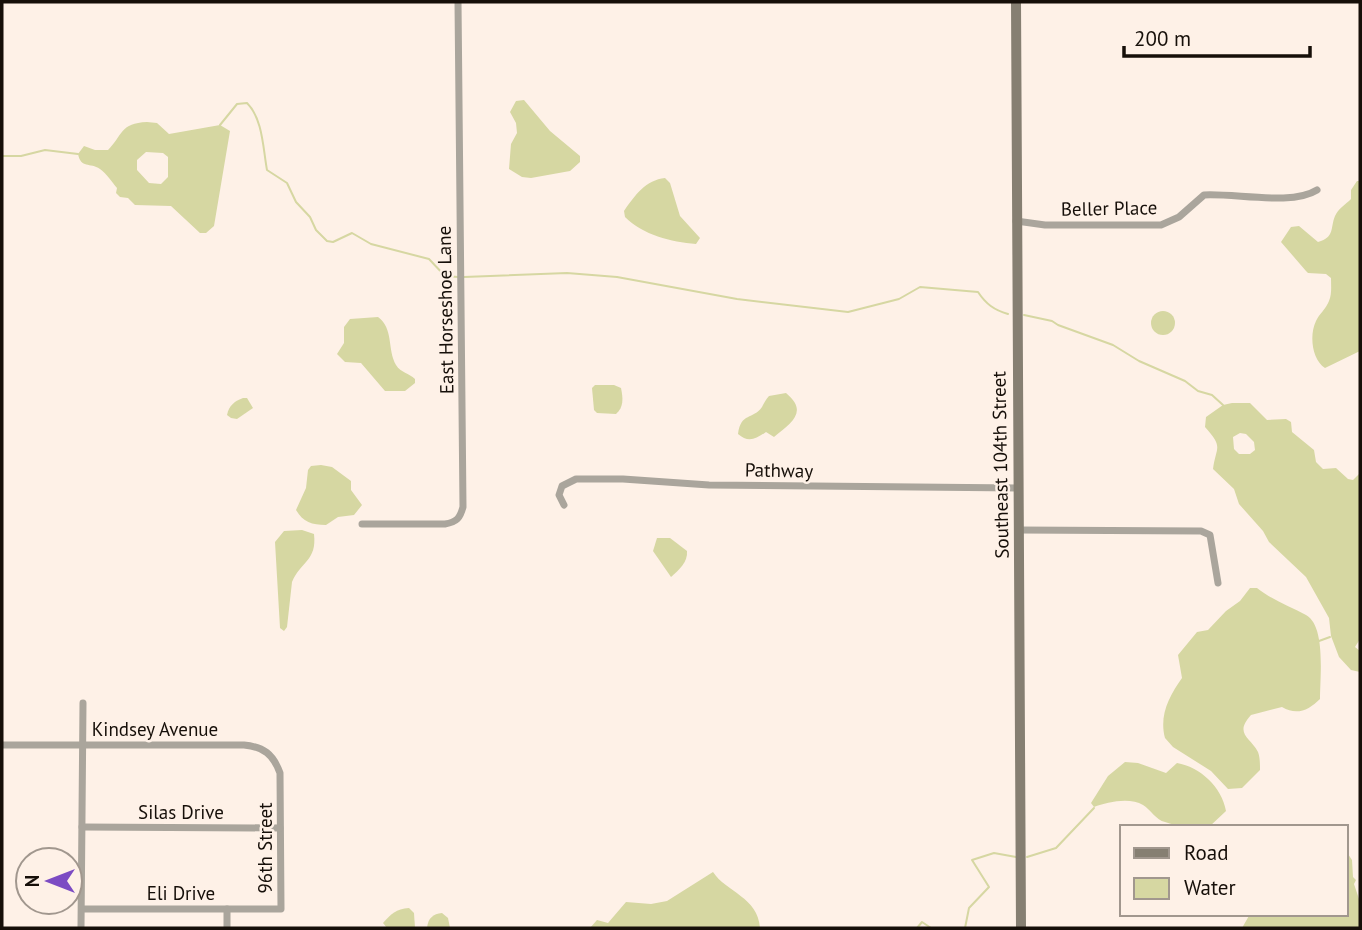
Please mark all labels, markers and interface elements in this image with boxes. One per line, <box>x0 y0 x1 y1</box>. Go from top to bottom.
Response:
scale bar <box>1124 14 1310 58</box>
text: 200 m <box>1134 25 1191 52</box>
street label: Beller Place <box>1061 195 1157 221</box>
street label: East Horseshoe Lane <box>432 226 458 394</box>
street label: Southeast 104th Street <box>986 371 1014 559</box>
street label: Pathway <box>745 457 814 483</box>
street label: Kindsey Avenue <box>92 717 218 741</box>
street label: Silas Drive <box>138 800 224 824</box>
street label: 96th Street <box>253 802 277 894</box>
legend <box>1120 825 1348 916</box>
text: Road <box>1184 839 1228 866</box>
north arrow <box>14 846 84 916</box>
text: Water <box>1184 874 1236 901</box>
text: N <box>20 875 44 887</box>
street label: Eli Drive <box>147 881 215 905</box>

